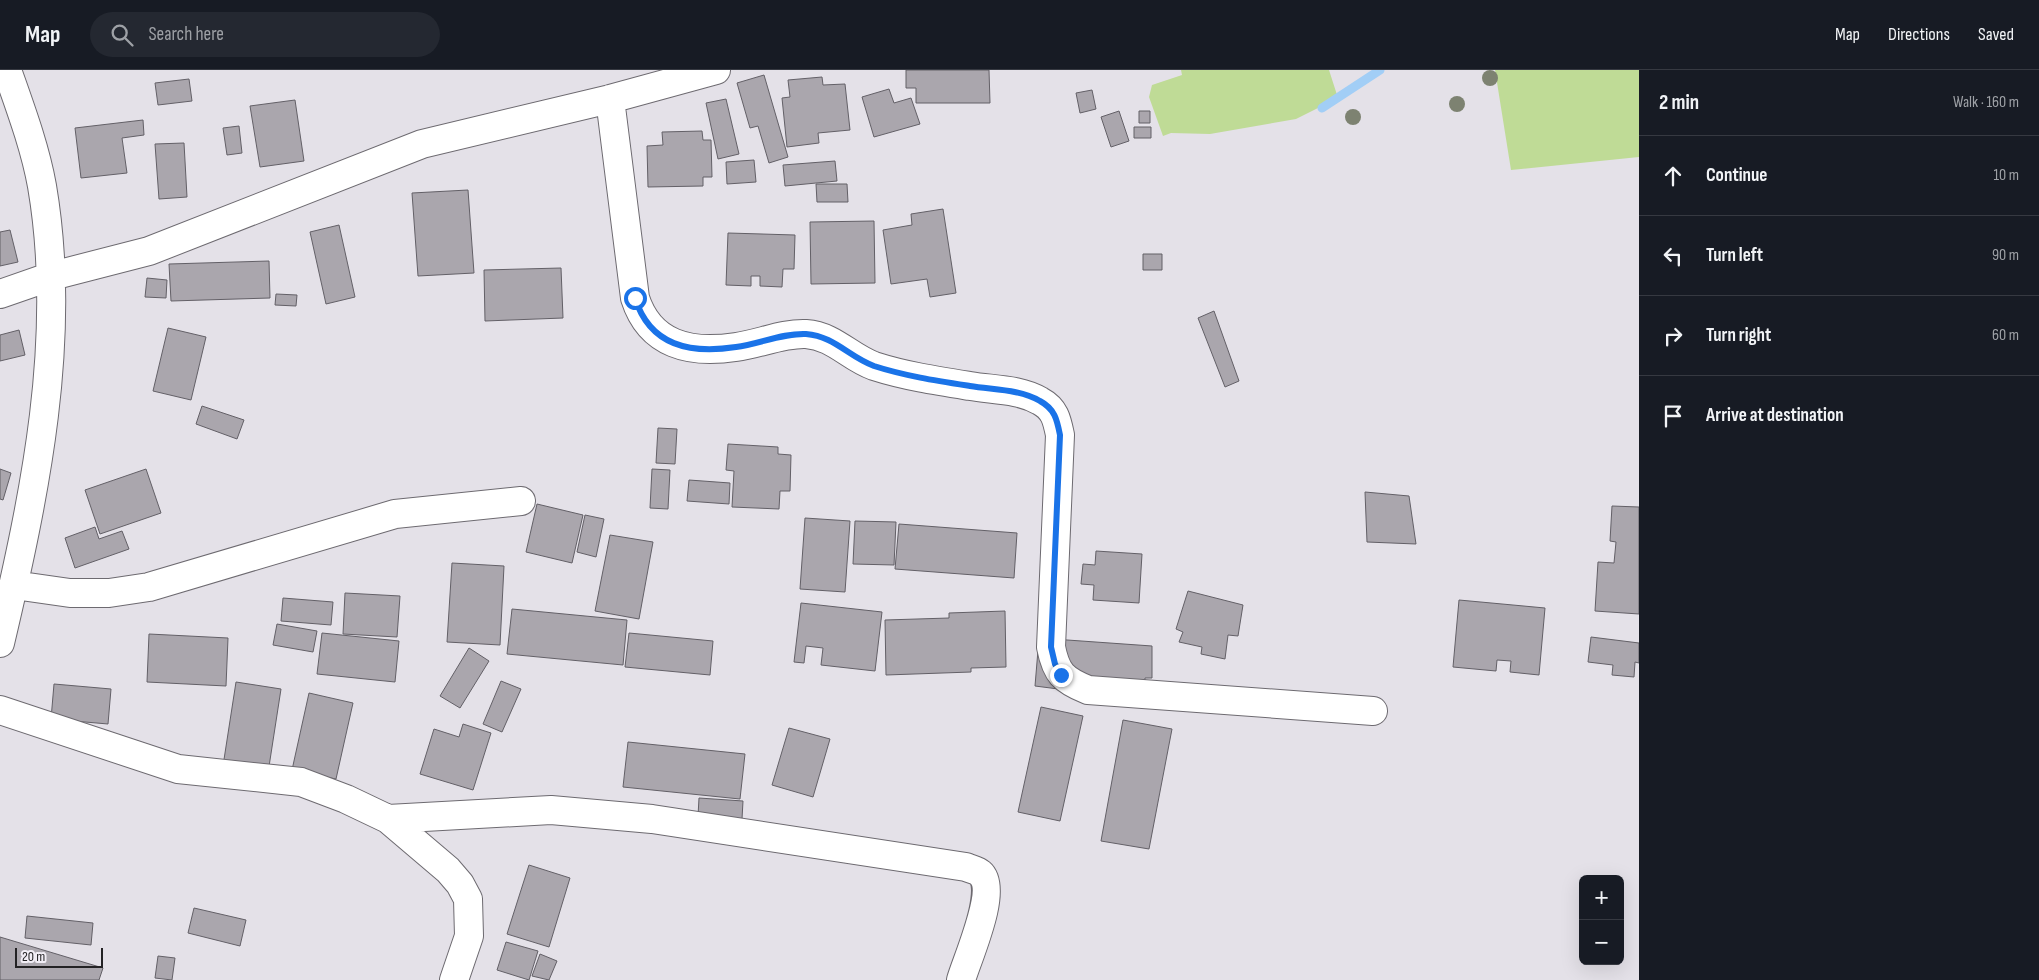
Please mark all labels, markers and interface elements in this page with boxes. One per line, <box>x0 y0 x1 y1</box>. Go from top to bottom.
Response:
search box <box>90 12 440 57</box>
text: Map <box>25 20 60 49</box>
icon: search <box>108 21 136 49</box>
text: Search here <box>148 23 224 46</box>
text: Map <box>1835 24 1860 45</box>
text: Directions <box>1888 24 1950 45</box>
text: Saved <box>1978 24 2014 45</box>
text: 2 min <box>1659 90 1699 115</box>
text: Walk · 160 m <box>1953 93 2019 112</box>
icon: ahead <box>1659 162 1687 190</box>
text: Continue <box>1706 164 1767 187</box>
text: 10 m <box>1993 166 2019 185</box>
icon: left <box>1659 242 1687 270</box>
text: Turn left <box>1706 244 1763 267</box>
text: 90 m <box>1992 246 2019 265</box>
route start <box>624 287 647 310</box>
icon: right <box>1659 322 1687 350</box>
text: Turn right <box>1706 324 1771 347</box>
text: 60 m <box>1992 326 2019 345</box>
icon: arrive <box>1659 402 1687 430</box>
text: Arrive at destination <box>1706 404 1844 427</box>
route end <box>1050 664 1073 687</box>
map controls <box>1579 875 1624 965</box>
button: + <box>1579 875 1624 920</box>
button: − <box>1579 920 1624 965</box>
scale bar <box>15 945 102 968</box>
text: 20 m <box>22 948 45 965</box>

